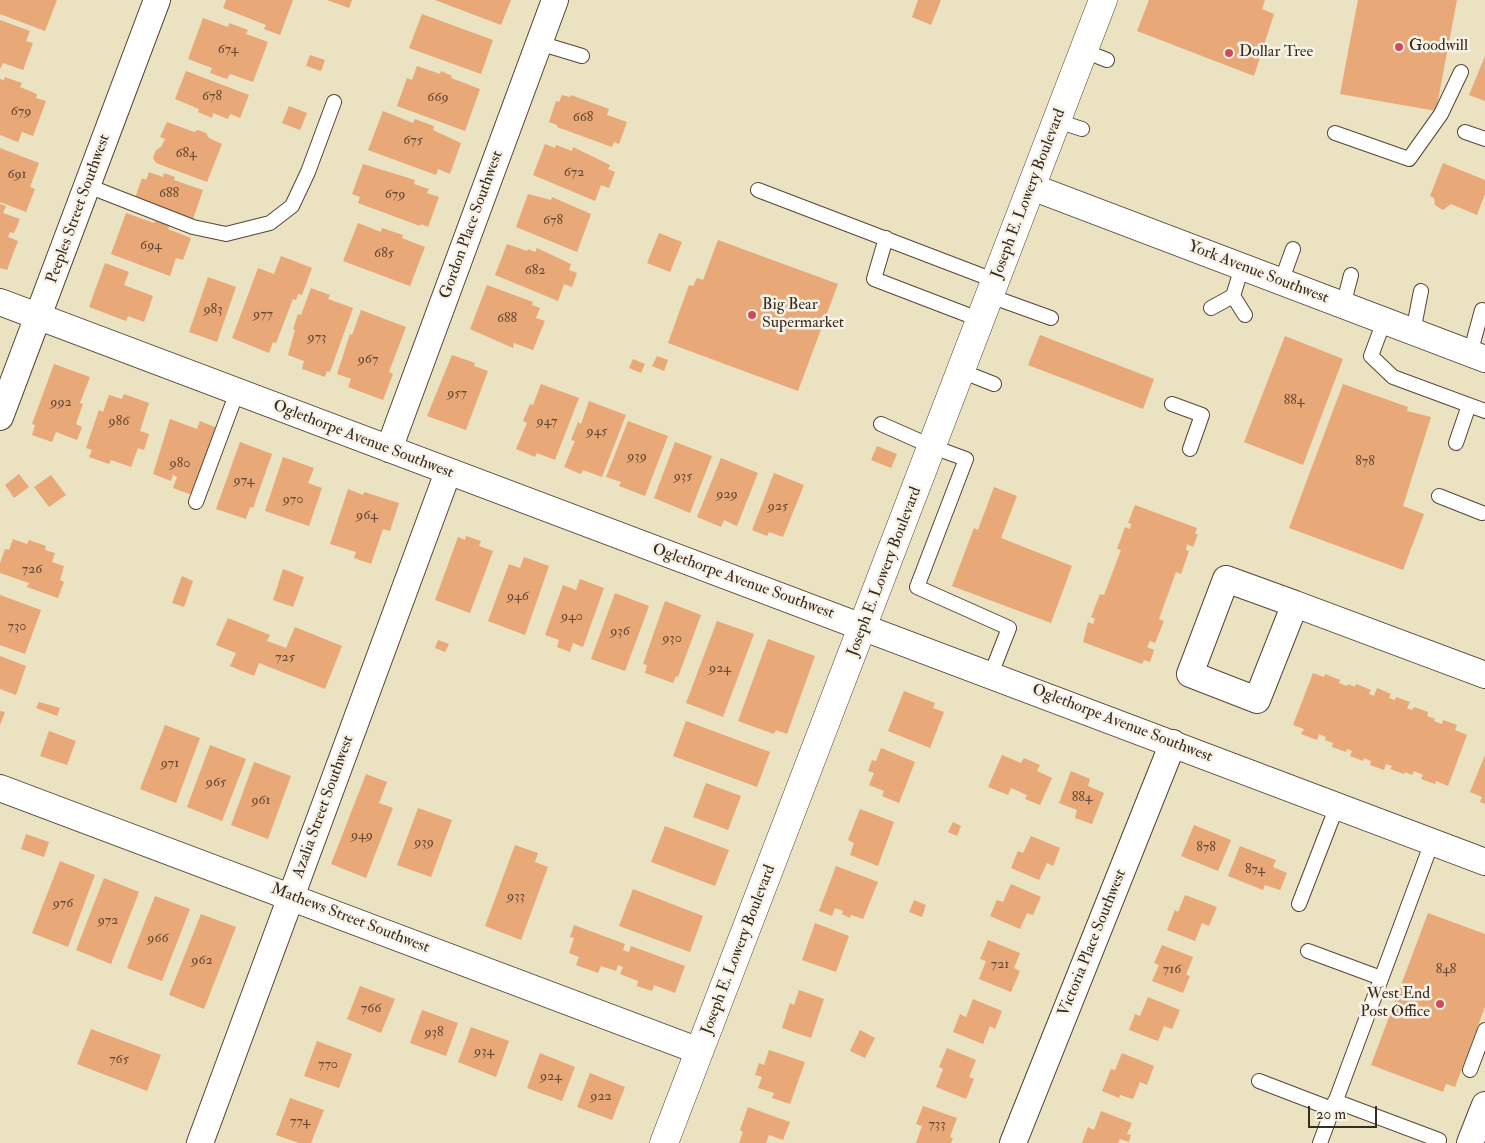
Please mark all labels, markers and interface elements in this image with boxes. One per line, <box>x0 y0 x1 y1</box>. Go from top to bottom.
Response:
place label: Goodwill <box>1409 37 1468 57</box>
marker: Goodwill <box>1393 41 1405 53</box>
house number: 674 <box>218 42 238 58</box>
place label: Dollar Tree <box>1239 43 1313 63</box>
marker: Dollar Tree <box>1223 47 1235 59</box>
house number: 678 <box>202 89 222 105</box>
house number: 669 <box>427 90 449 106</box>
house number: 679 <box>11 104 31 120</box>
street label: Joseph E. Lowery Boulevard <box>988 106 1070 282</box>
house number: 668 <box>573 110 593 126</box>
street label: Peeples Street Southwest <box>43 132 115 286</box>
house number: 675 <box>403 133 423 149</box>
house number: 684 <box>175 146 197 162</box>
street label: Gordon Place Southwest <box>436 148 508 302</box>
house number: 672 <box>564 165 584 181</box>
house number: 691 <box>7 167 27 183</box>
house number: 688 <box>159 186 179 202</box>
house number: 679 <box>385 187 405 203</box>
house number: 678 <box>543 213 563 229</box>
street label: York Avenue Southwest <box>1185 237 1331 309</box>
house number: 694 <box>140 238 162 254</box>
house number: 685 <box>374 246 394 262</box>
house number: 682 <box>525 263 545 279</box>
place label: Big Bear Supermarket <box>762 296 844 334</box>
house number: 983 <box>203 302 223 318</box>
house number: 977 <box>253 307 273 323</box>
marker: Big Bear Supermarket <box>746 309 758 321</box>
house number: 688 <box>497 311 517 327</box>
house number: 973 <box>308 330 326 346</box>
house number: 967 <box>358 352 378 368</box>
house number: 957 <box>447 386 467 402</box>
house number: 884 <box>1284 393 1304 409</box>
house number: 992 <box>50 395 72 411</box>
street label: Oglethorpe Avenue Southwest <box>270 397 456 483</box>
house number: 986 <box>109 414 129 430</box>
house number: 947 <box>537 414 557 430</box>
house number: 945 <box>587 424 607 440</box>
house number: 939 <box>627 449 647 465</box>
house number: 878 <box>1355 454 1375 470</box>
house number: 980 <box>170 456 190 472</box>
house number: 935 <box>674 469 692 485</box>
house number: 974 <box>234 473 254 489</box>
street label: Joseph E. Lowery Boulevard <box>844 484 926 660</box>
house number: 929 <box>716 487 738 503</box>
house number: 970 <box>283 492 303 508</box>
house number: 925 <box>768 499 788 515</box>
house number: 964 <box>356 508 378 524</box>
street label: Oglethorpe Avenue Southwest <box>649 540 837 624</box>
house number: 726 <box>22 562 42 578</box>
house number: 946 <box>507 589 529 605</box>
house number: 940 <box>561 609 583 625</box>
house number: 730 <box>8 619 26 635</box>
house number: 936 <box>610 624 630 640</box>
house number: 930 <box>662 631 682 647</box>
house number: 725 <box>275 650 295 666</box>
house number: 924 <box>709 661 731 677</box>
street label: Oglethorpe Avenue Southwest <box>1029 681 1215 767</box>
street label: Azalia Street Southwest <box>289 733 359 881</box>
house number: 971 <box>161 756 179 772</box>
house number: 965 <box>206 775 226 791</box>
house number: 884 <box>1072 790 1092 806</box>
house number: 961 <box>251 793 271 809</box>
house number: 949 <box>351 828 373 844</box>
house number: 939 <box>414 835 434 851</box>
house number: 878 <box>1196 840 1216 856</box>
street label: Joseph E. Lowery Boulevard <box>698 862 780 1038</box>
house number: 874 <box>1245 862 1265 878</box>
street label: Victoria Place Southwest <box>1055 867 1131 1019</box>
street label: Mathews Street Southwest <box>268 880 432 958</box>
house number: 933 <box>507 889 525 905</box>
house number: 976 <box>53 896 73 912</box>
house number: 972 <box>98 913 118 929</box>
house number: 966 <box>147 931 169 947</box>
house number: 962 <box>191 953 213 969</box>
house number: 721 <box>991 957 1009 973</box>
house number: 716 <box>1163 962 1181 978</box>
house number: 848 <box>1436 962 1456 978</box>
place label: West End Post Office <box>1360 985 1430 1023</box>
marker: West End Post Office <box>1434 998 1446 1010</box>
house number: 766 <box>361 1001 381 1017</box>
house number: 938 <box>424 1025 444 1041</box>
house number: 934 <box>474 1044 494 1060</box>
house number: 765 <box>109 1052 129 1068</box>
house number: 770 <box>318 1057 338 1073</box>
house number: 924 <box>540 1069 562 1085</box>
house number: 922 <box>590 1089 612 1105</box>
scale bar <box>1310 1096 1379 1128</box>
text: 20 m <box>1316 1105 1346 1124</box>
house number: 774 <box>290 1114 310 1130</box>
house number: 733 <box>928 1117 946 1133</box>

